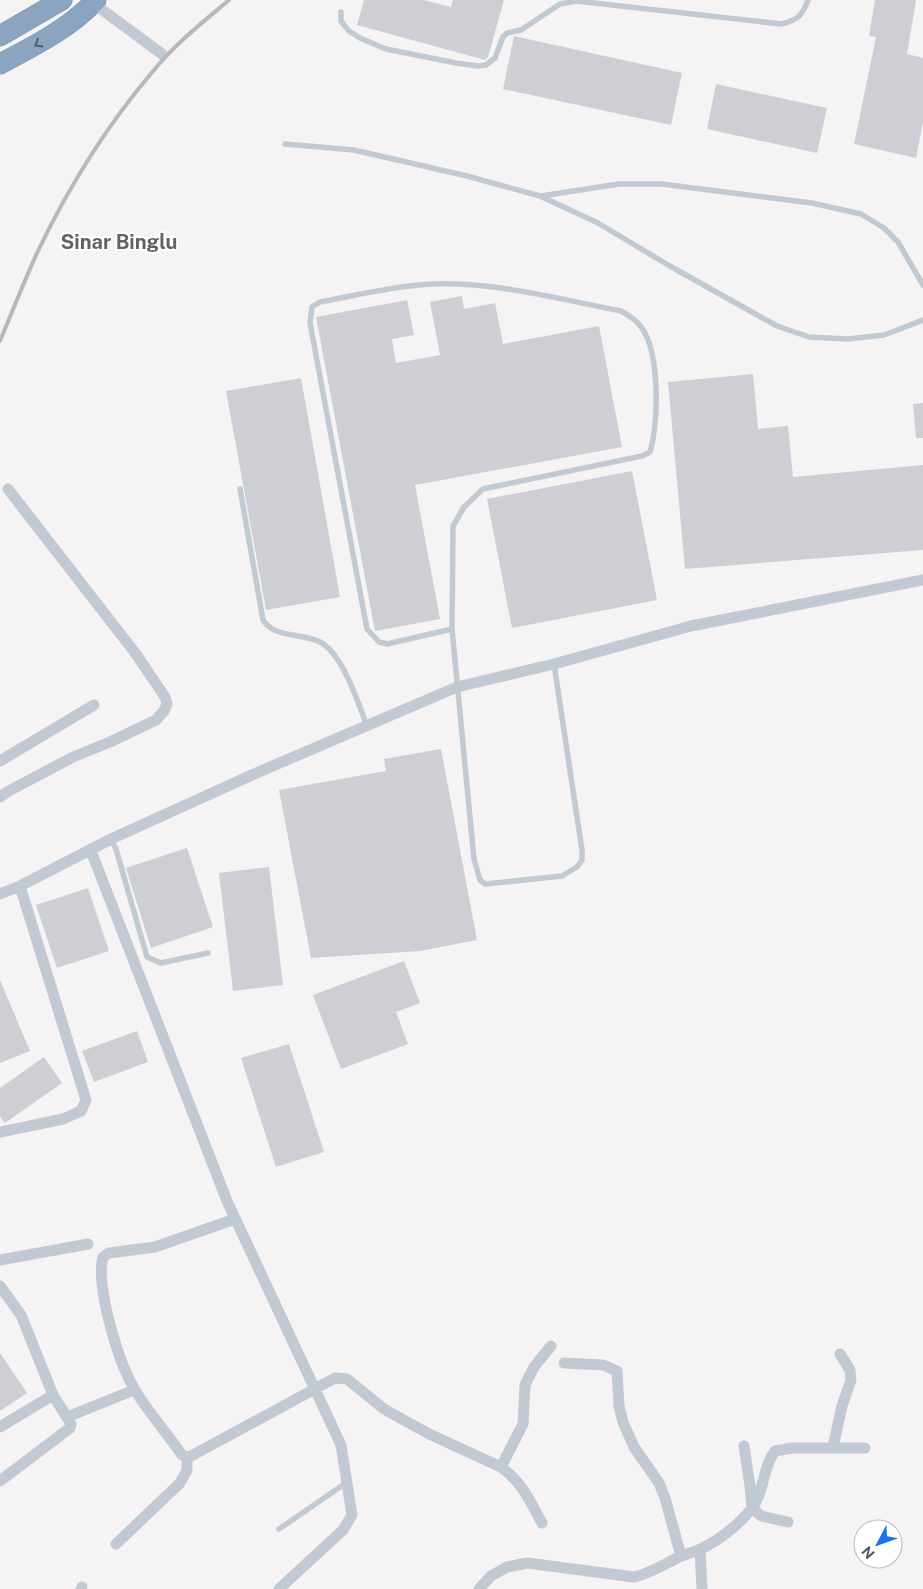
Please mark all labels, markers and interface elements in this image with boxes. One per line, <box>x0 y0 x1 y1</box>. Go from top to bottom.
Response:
one-way arrow <box>34 37 43 47</box>
district label: Sinar Binglu <box>61 230 177 254</box>
north arrow <box>853 1519 903 1569</box>
text: N <box>859 1543 878 1562</box>

